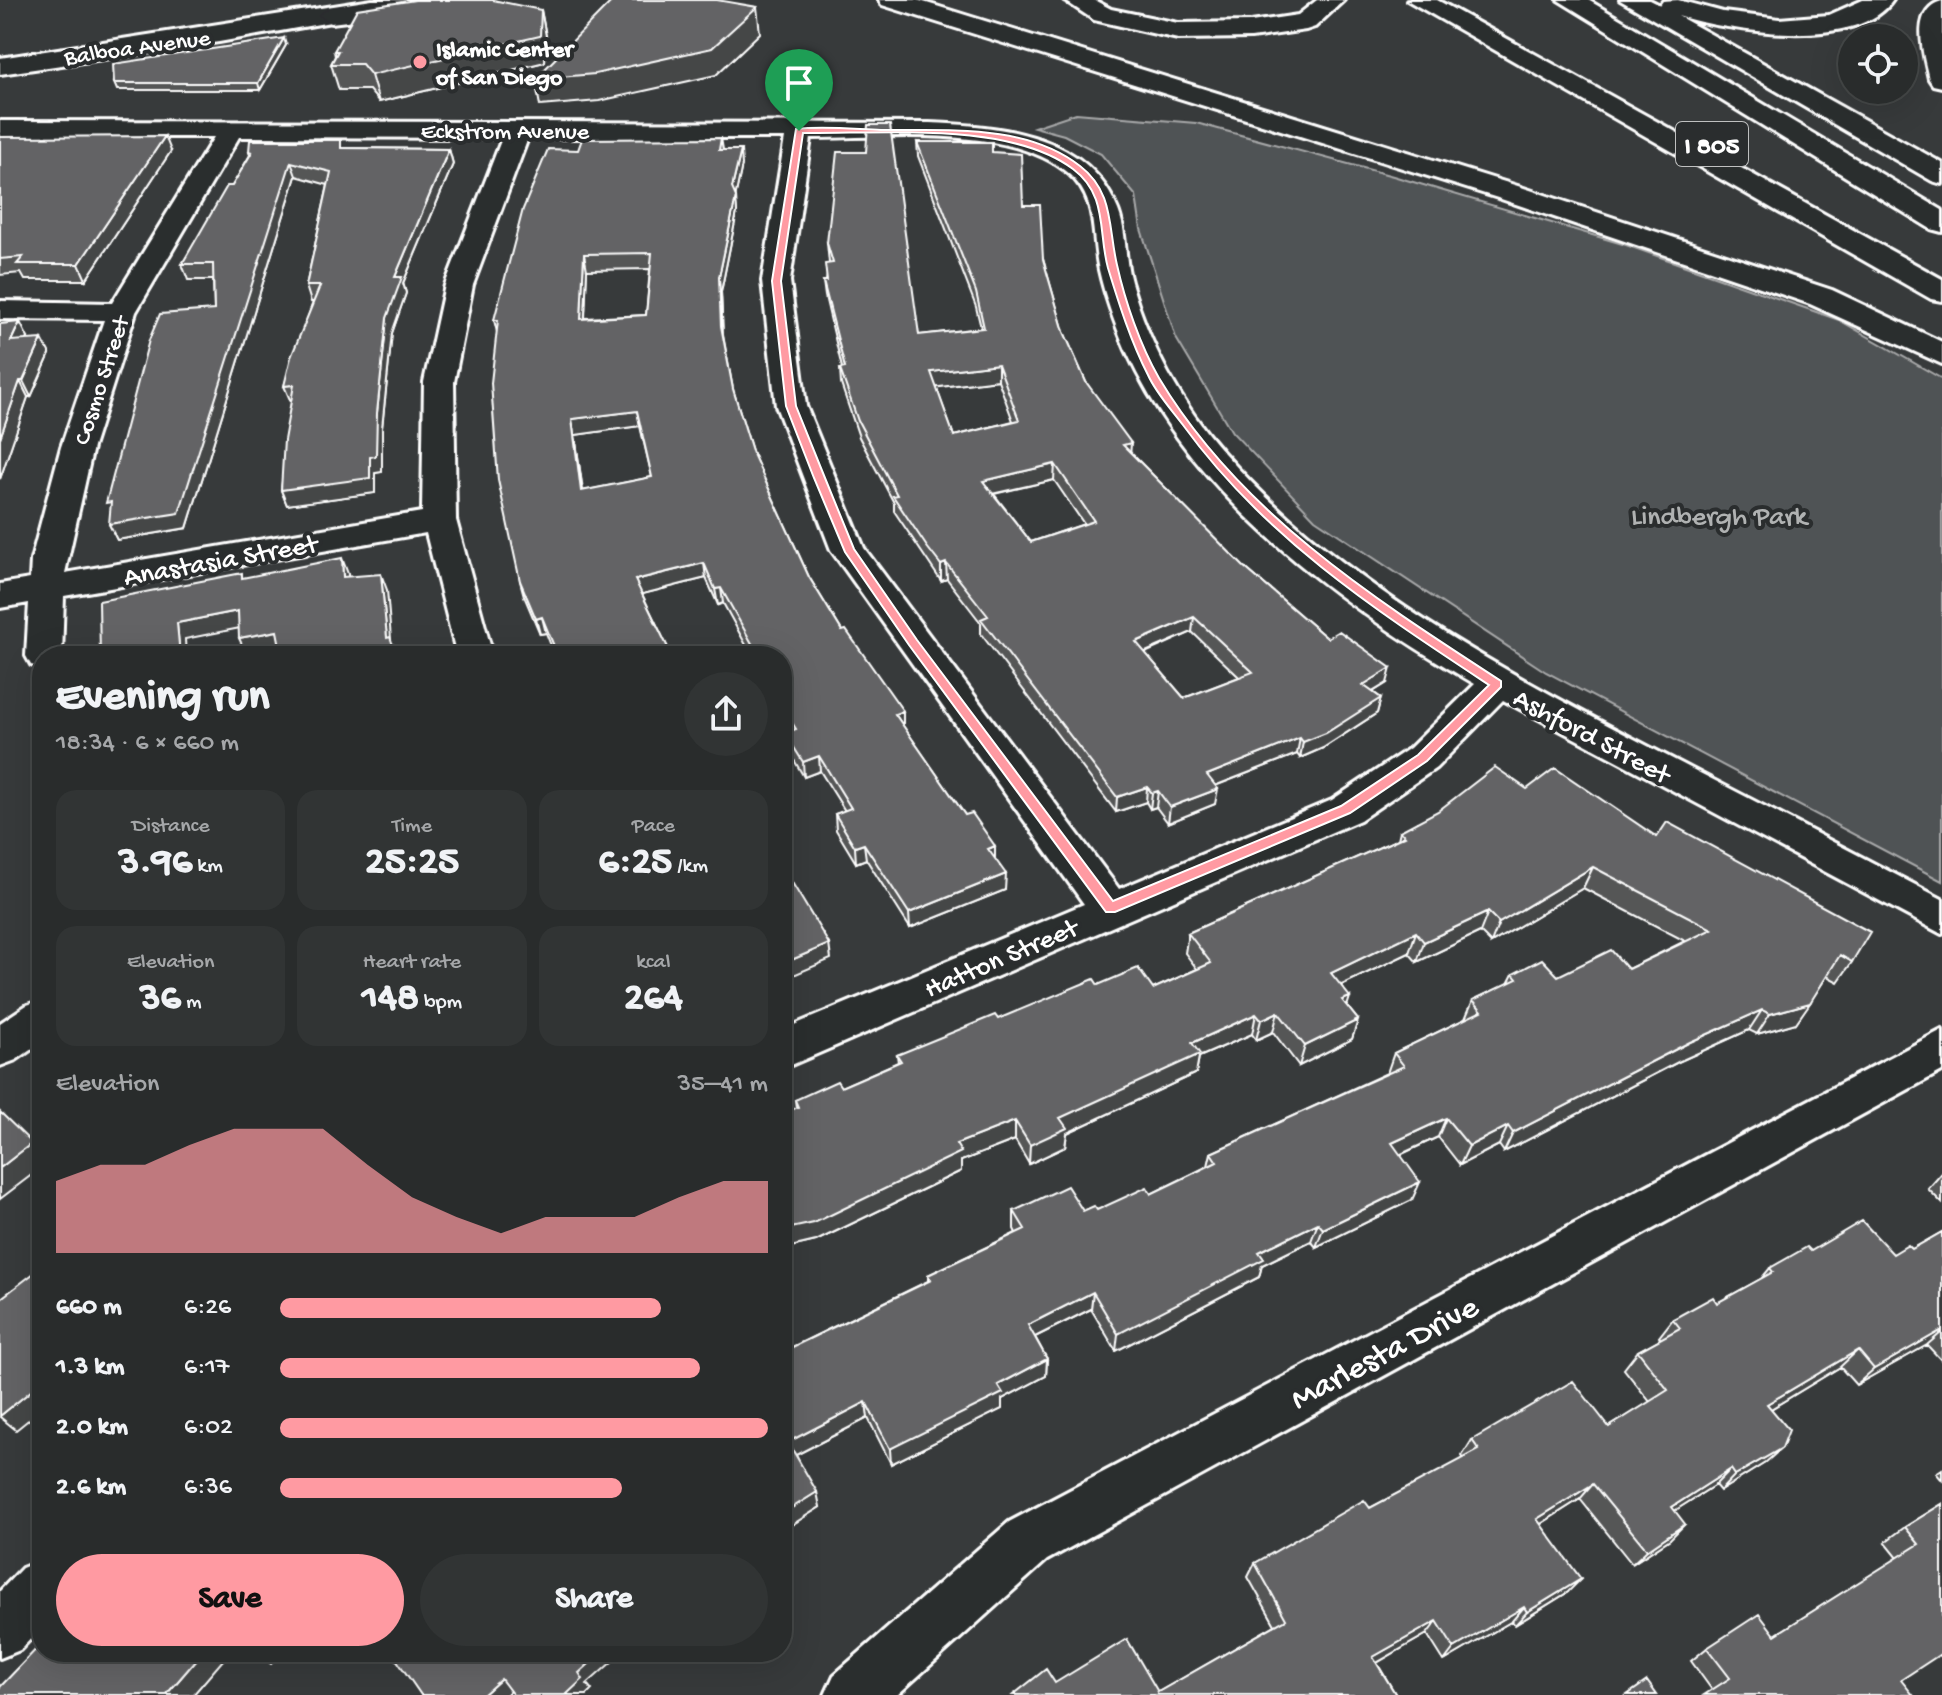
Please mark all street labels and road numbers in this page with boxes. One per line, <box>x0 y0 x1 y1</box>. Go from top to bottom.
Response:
street label: Balboa Avenue <box>62 25 213 74</box>
street label: Eckstrom Avenue <box>421 119 590 148</box>
road number: I 805 <box>1676 122 1748 166</box>
street label: Cosmo Street <box>69 311 138 449</box>
street label: Anastasia Street <box>121 529 323 596</box>
street label: Ashford Street <box>1507 683 1677 794</box>
street label: Hatton Street <box>920 912 1086 1007</box>
street label: Marlesta Drive <box>1285 1289 1487 1422</box>

